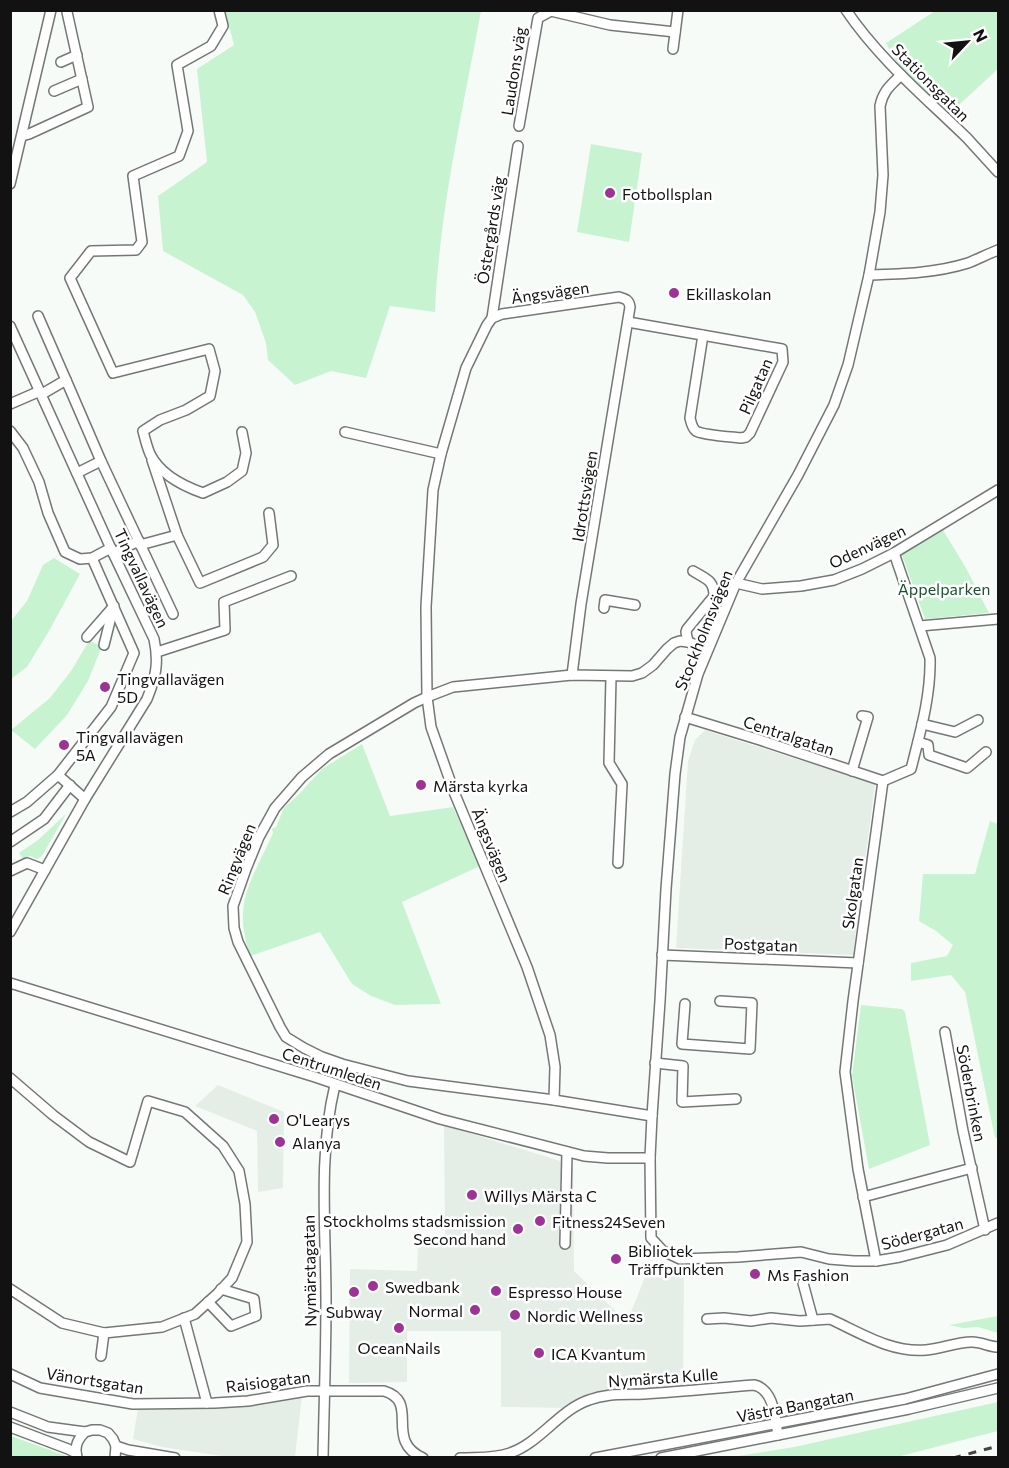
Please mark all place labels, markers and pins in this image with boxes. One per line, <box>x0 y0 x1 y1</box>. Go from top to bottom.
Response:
place label: Fotbollsplan <box>622 184 712 203</box>
marker: Fotbollsplan <box>603 186 617 200</box>
place label: Ekillaskolan <box>686 284 772 303</box>
marker: Ekillaskolan <box>667 286 681 300</box>
place label: Tingvallavägen 5D <box>117 669 224 706</box>
marker: Tingvallavägen 5D <box>98 680 112 694</box>
place label: Tingvallavägen 5A <box>76 727 183 764</box>
marker: Tingvallavägen 5A <box>57 738 71 752</box>
place label: Märsta kyrka <box>433 776 528 795</box>
marker: Märsta kyrka <box>414 778 428 792</box>
place label: O'Learys <box>286 1110 350 1129</box>
marker: O'Learys <box>267 1112 281 1126</box>
place label: Alanya <box>292 1133 341 1152</box>
marker: Alanya <box>273 1135 287 1149</box>
place label: Willys Märsta C <box>484 1186 597 1205</box>
marker: Willys Märsta C <box>465 1188 479 1202</box>
place label: Stockholms stadsmission Second hand <box>323 1211 506 1248</box>
place label: Fitness24Seven <box>552 1212 665 1231</box>
marker: Fitness24Seven <box>533 1214 547 1228</box>
marker: Stockholms stadsmission Second hand <box>511 1222 525 1236</box>
place label: Bibliotek Träffpunkten <box>628 1241 724 1278</box>
marker: Bibliotek Träffpunkten <box>609 1252 623 1266</box>
place label: Ms Fashion <box>767 1265 849 1284</box>
marker: Ms Fashion <box>748 1267 762 1281</box>
place label: Swedbank <box>385 1277 460 1296</box>
marker: Swedbank <box>366 1279 380 1293</box>
place label: Espresso House <box>508 1282 622 1301</box>
marker: Espresso House <box>489 1284 503 1298</box>
marker: Subway <box>347 1285 361 1299</box>
place label: Normal <box>409 1301 463 1320</box>
place label: Subway <box>326 1302 382 1321</box>
marker: Normal <box>468 1303 482 1317</box>
place label: Nordic Wellness <box>527 1306 643 1325</box>
marker: Nordic Wellness <box>508 1308 522 1322</box>
marker: OceanNails <box>392 1321 406 1335</box>
place label: OceanNails <box>358 1338 440 1357</box>
place label: ICA Kvantum <box>551 1344 646 1363</box>
marker: ICA Kvantum <box>532 1346 546 1360</box>

